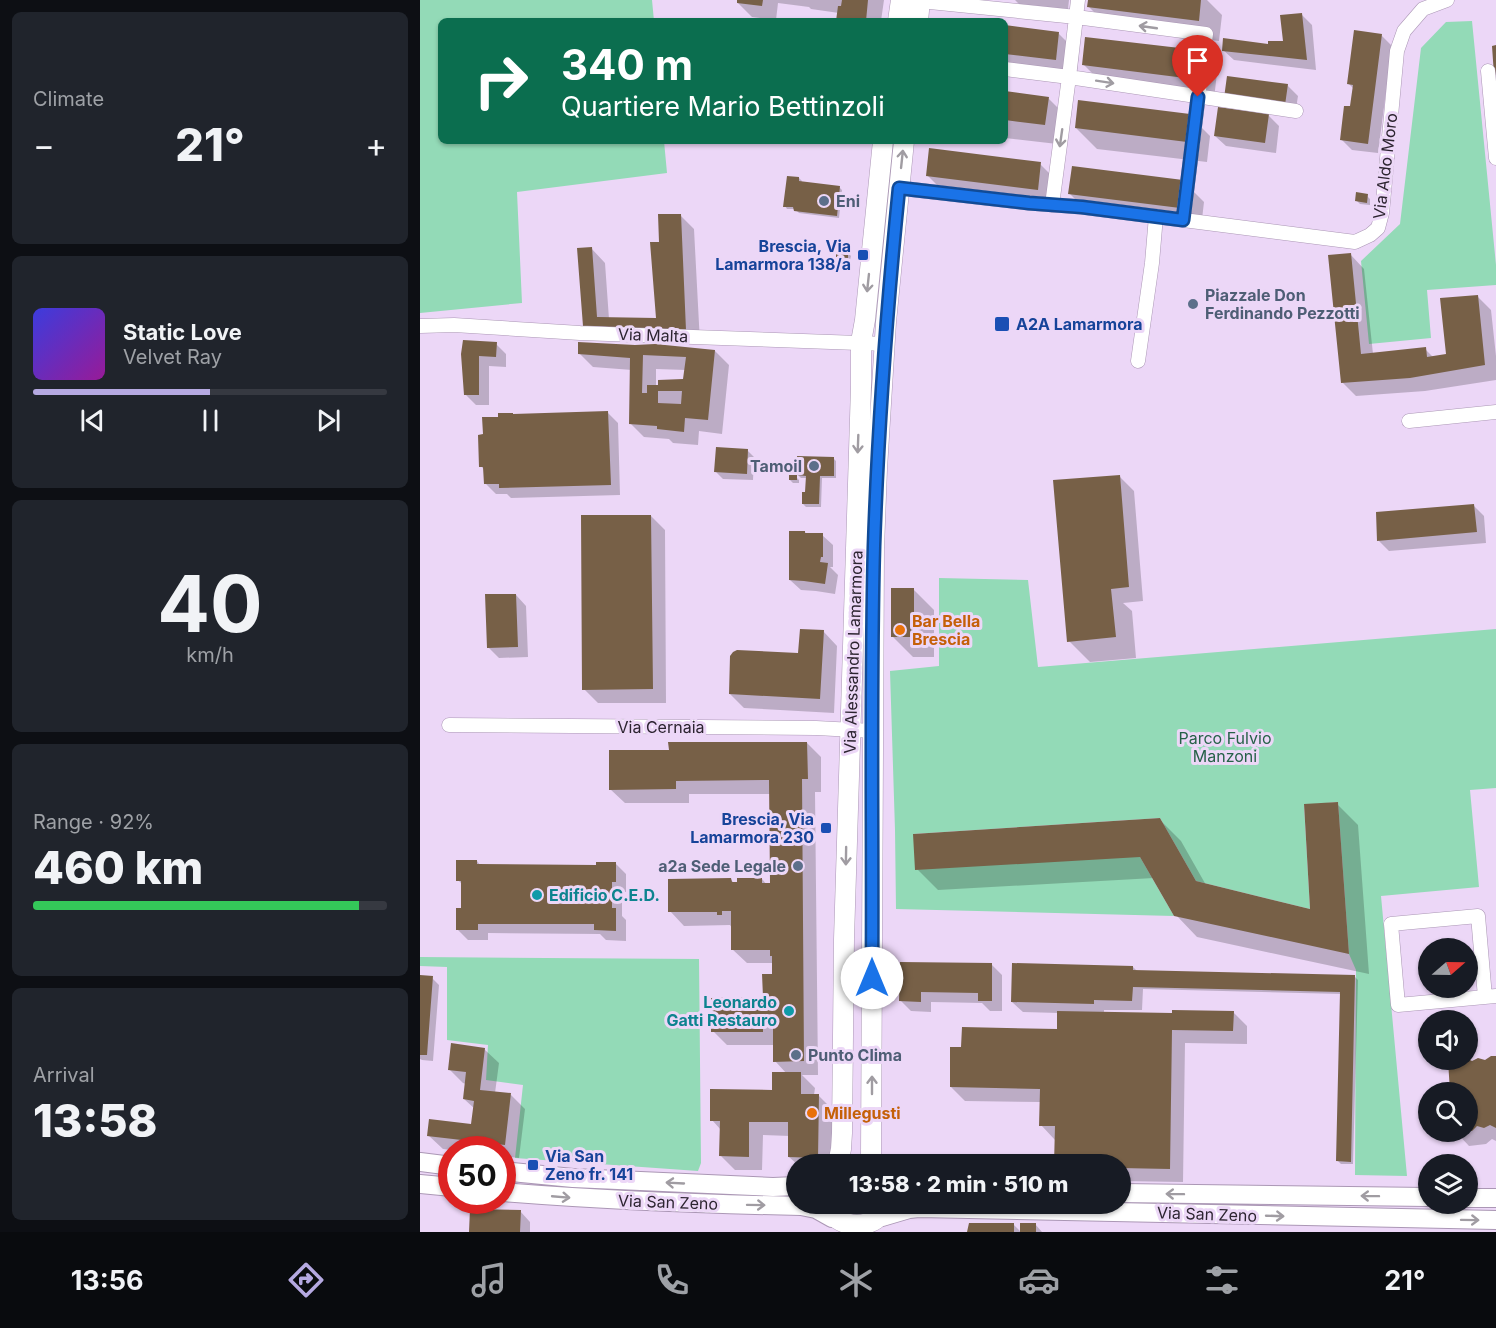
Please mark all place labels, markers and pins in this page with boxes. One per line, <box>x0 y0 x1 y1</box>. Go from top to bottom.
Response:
pin <box>1172 35 1223 97</box>
place label: Eni <box>836 191 860 211</box>
marker: Eni <box>817 194 831 208</box>
place label: Brescia, Via Lamarmora 138/a <box>715 236 851 274</box>
marker: Brescia, Via Lamarmora 138/a <box>856 248 870 262</box>
place label: Piazzale Don Ferdinando Pezzotti <box>1205 285 1360 323</box>
marker: Piazzale Don Ferdinando Pezzotti <box>1186 297 1200 311</box>
place label: A2A Lamarmora <box>1016 314 1143 334</box>
marker: A2A Lamarmora <box>993 315 1011 333</box>
place label: Tamoil <box>750 456 802 476</box>
marker: Tamoil <box>807 459 821 473</box>
place label: Bar Bella Brescia <box>912 611 980 649</box>
marker: Bar Bella Brescia <box>893 623 907 637</box>
place label: Brescia, Via Lamarmora 230 <box>690 809 814 847</box>
marker: Brescia, Via Lamarmora 230 <box>819 821 833 835</box>
place label: a2a Sede Legale <box>658 856 786 876</box>
marker: a2a Sede Legale <box>791 859 805 873</box>
place label: Edificio C.E.D. <box>549 885 660 905</box>
marker: Edificio C.E.D. <box>530 888 544 902</box>
place label: Leonardo Gatti Restauro <box>666 992 777 1030</box>
marker: Leonardo Gatti Restauro <box>782 1004 796 1018</box>
place label: Punto Clima <box>808 1045 902 1065</box>
marker: Punto Clima <box>789 1048 803 1062</box>
place label: Millegusti <box>824 1103 901 1123</box>
marker: Millegusti <box>805 1106 819 1120</box>
place label: Via San Zeno fr. 141 <box>545 1146 633 1184</box>
marker: Via San Zeno fr. 141 <box>526 1158 540 1172</box>

